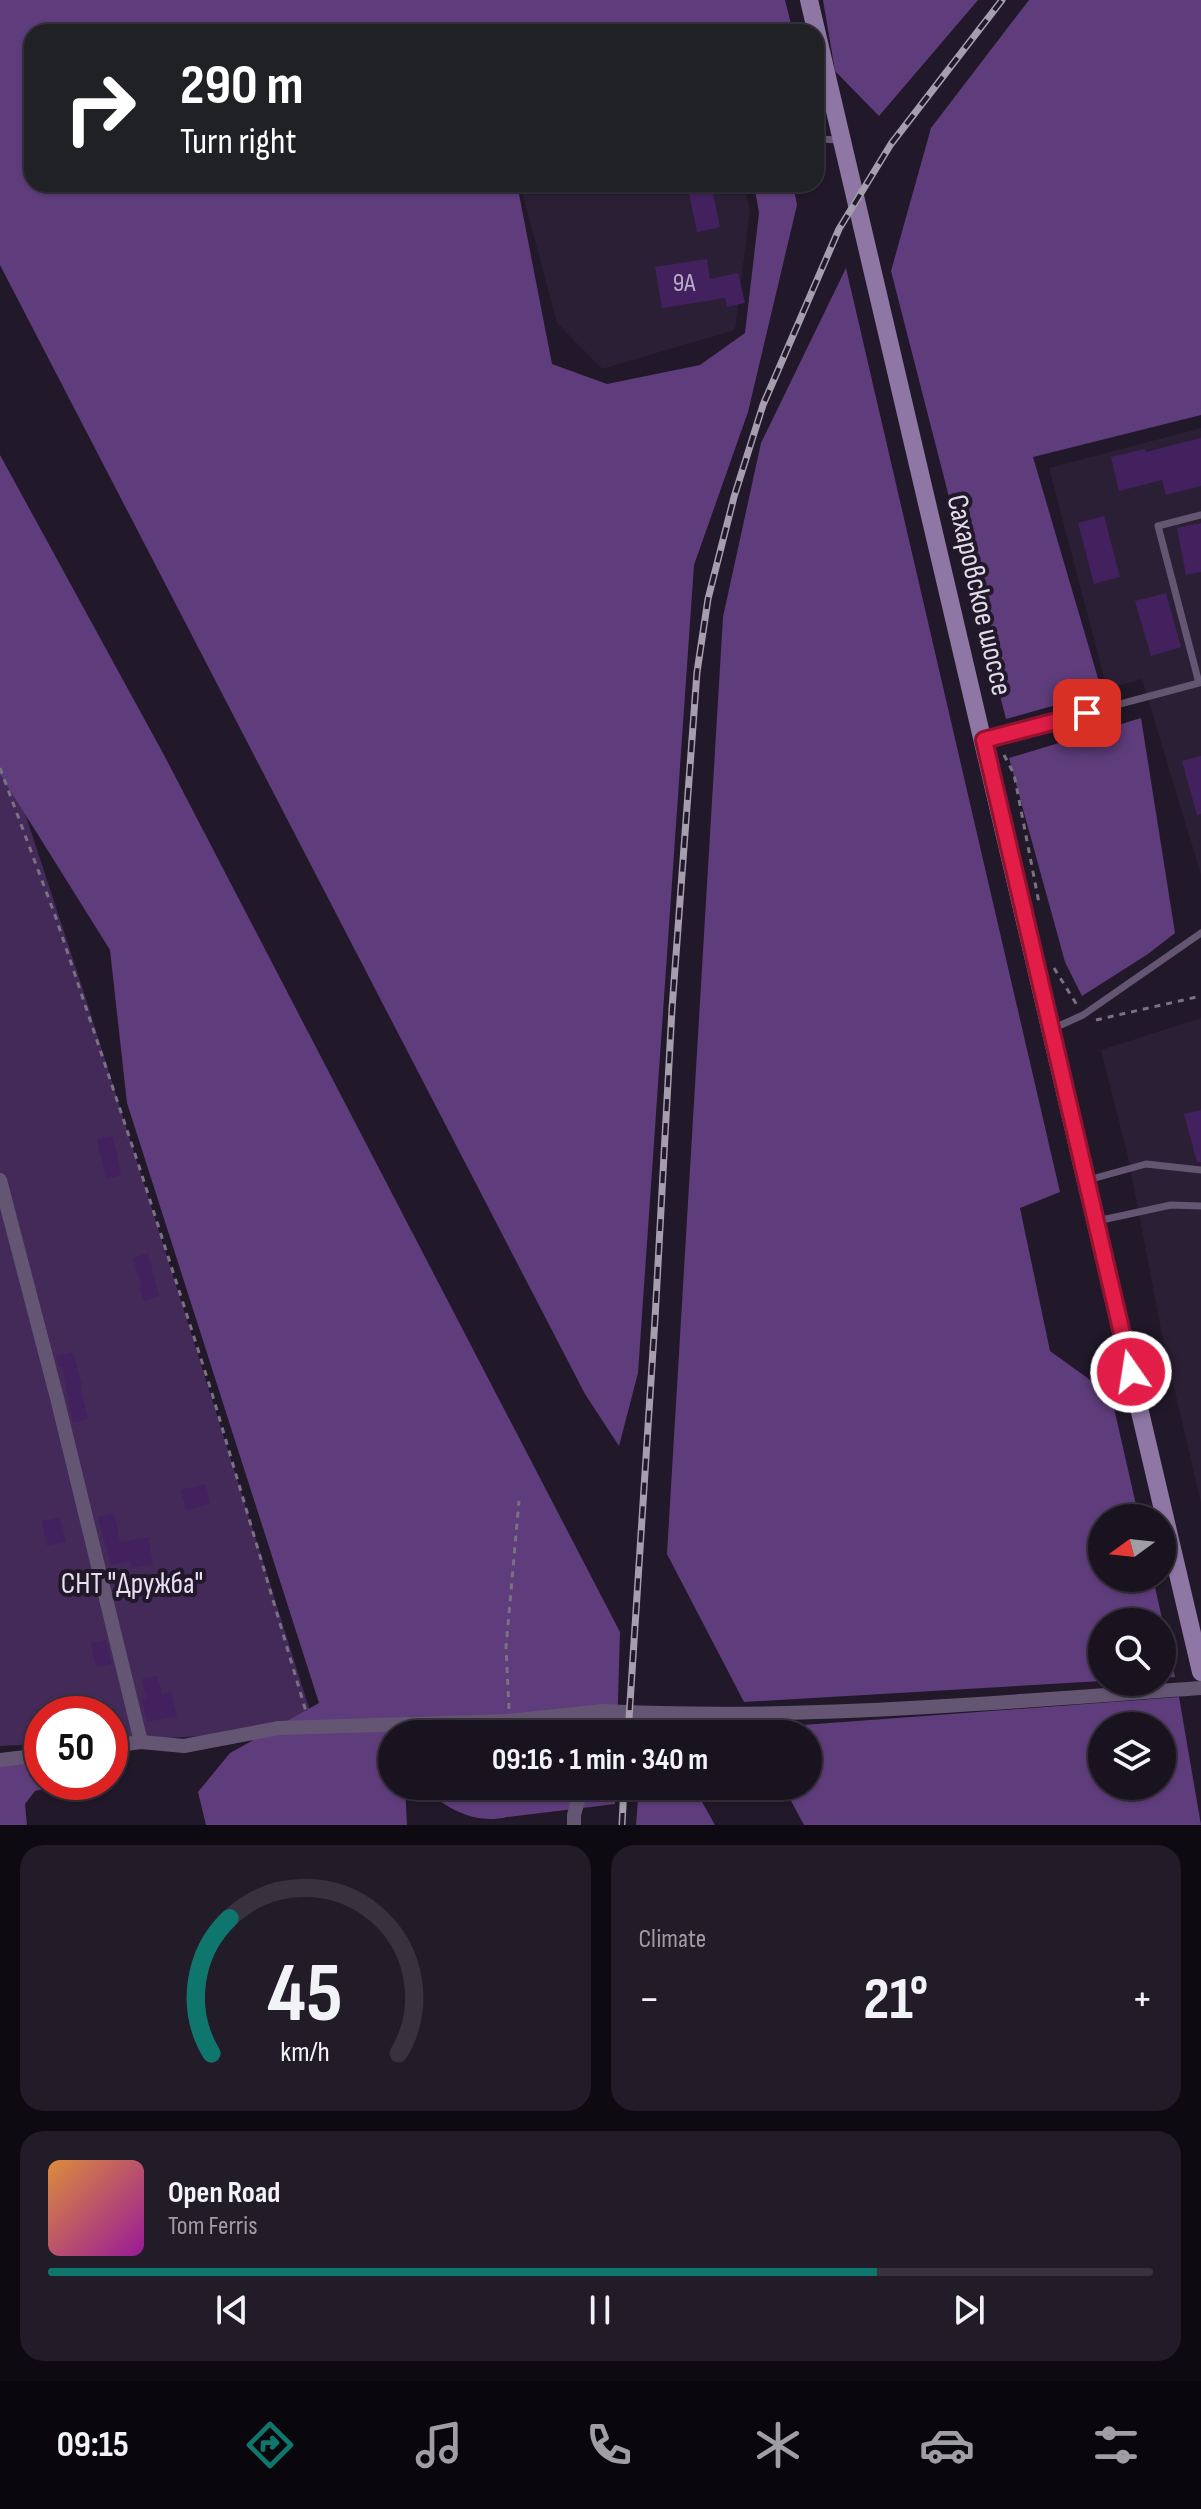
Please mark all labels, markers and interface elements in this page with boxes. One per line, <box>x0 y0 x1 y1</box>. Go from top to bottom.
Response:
text: 290 m <box>180 53 304 120</box>
icon: right <box>48 56 152 160</box>
text: Turn right <box>180 121 297 164</box>
house number: 9А <box>673 268 696 299</box>
street label: Сахаровское шоссе <box>938 491 1020 699</box>
pin <box>1053 679 1121 747</box>
icon: arrive <box>1065 691 1109 735</box>
position arrow <box>1089 1330 1173 1414</box>
north arrow <box>1088 1504 1176 1592</box>
map controls <box>1088 1504 1176 1800</box>
park label: СНТ "Дружба" <box>61 1566 203 1602</box>
button: search <box>1088 1608 1176 1696</box>
speed limit sign: 50 <box>24 1696 128 1800</box>
button: layers <box>1088 1712 1176 1800</box>
text: 09:16 · 1 min · 340 m <box>492 1742 708 1778</box>
text: Climate <box>639 1924 706 1955</box>
text: 45 <box>268 1945 343 2045</box>
text: 21° <box>863 1964 928 2036</box>
text: − <box>639 1973 660 2026</box>
text: + <box>1131 1973 1153 2026</box>
text: km/h <box>281 2035 330 2070</box>
text: Open Road <box>168 2175 280 2211</box>
text: Tom Ferris <box>168 2211 258 2242</box>
icon: previous <box>210 2288 254 2332</box>
icon: pause <box>578 2288 622 2332</box>
icon: next <box>947 2288 991 2332</box>
icon: directions <box>242 2417 298 2473</box>
icon: music <box>411 2417 467 2473</box>
icon: phone <box>581 2417 637 2473</box>
icon: climate <box>750 2417 806 2473</box>
icon: car <box>919 2417 975 2473</box>
icon: filters <box>1088 2417 1144 2473</box>
text: 09:15 <box>57 2424 129 2467</box>

